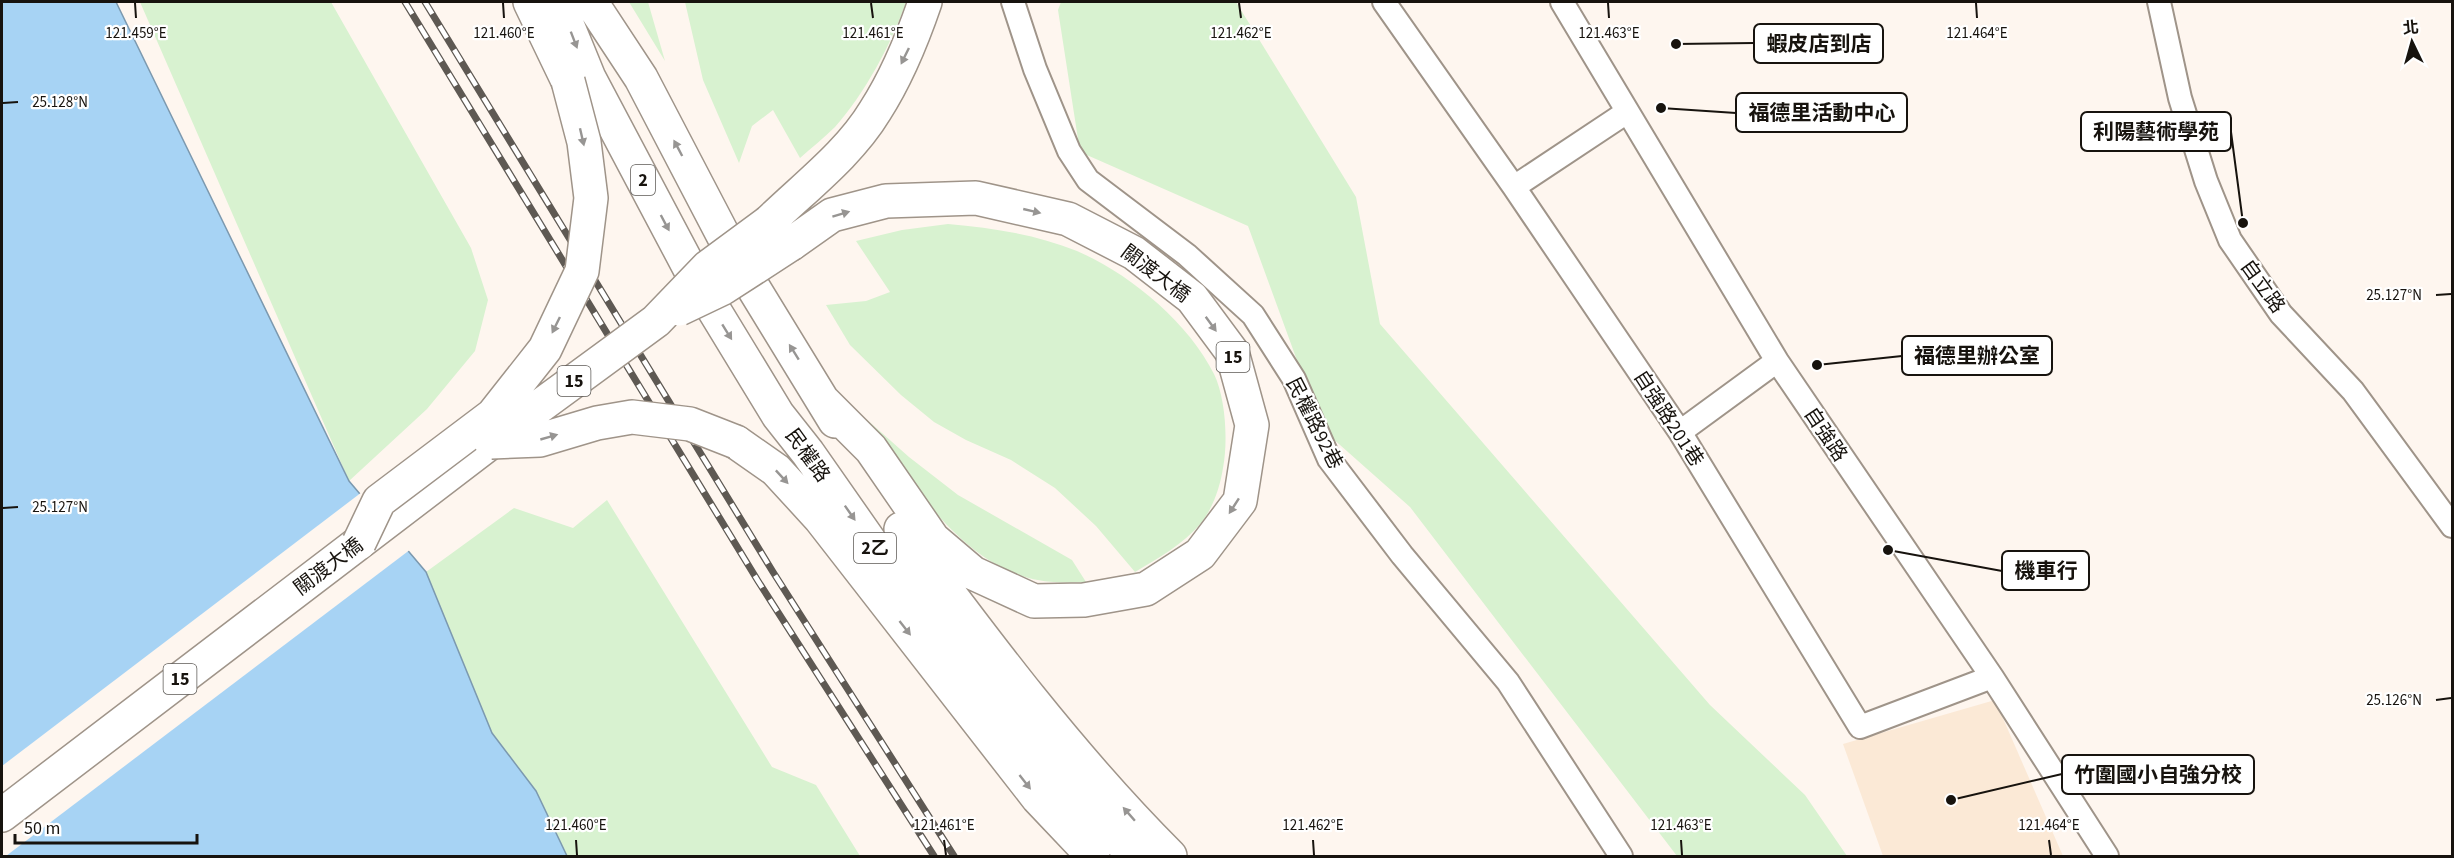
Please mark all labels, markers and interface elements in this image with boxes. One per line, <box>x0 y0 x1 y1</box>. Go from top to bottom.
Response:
north arrow <box>2382 12 2442 72</box>
text: 北 <box>2402 16 2420 40</box>
text: 121.459°E <box>105 23 167 44</box>
text: 121.460°E <box>473 23 535 44</box>
text: 121.461°E <box>842 23 904 44</box>
text: 121.462°E <box>1210 23 1272 44</box>
text: 121.463°E <box>1578 23 1640 44</box>
text: 121.464°E <box>1946 23 2008 44</box>
callout: 蝦皮店到店 <box>1754 24 1883 63</box>
text: 蝦皮店到店 <box>1767 29 1872 59</box>
one-way arrow <box>569 31 579 49</box>
one-way arrow <box>900 48 909 65</box>
text: 25.128°N <box>32 92 88 113</box>
callout: 福德里活動中心 <box>1736 93 1907 132</box>
text: 福德里活動中心 <box>1749 98 1896 128</box>
callout: 利陽藝術學苑 <box>2081 112 2231 151</box>
text: 利陽藝術學苑 <box>2093 117 2219 147</box>
one-way arrow <box>578 128 587 147</box>
one-way arrow <box>673 140 683 157</box>
road number: 2 <box>631 165 655 195</box>
one-way arrow <box>1023 206 1041 216</box>
one-way arrow <box>832 208 850 218</box>
one-way arrow <box>661 214 670 231</box>
street label: 關渡大橋 <box>1115 239 1196 309</box>
street label: 自立路 <box>2233 254 2291 319</box>
text: 25.127°N <box>2366 285 2422 306</box>
one-way arrow <box>1205 315 1217 331</box>
one-way arrow <box>552 317 561 334</box>
one-way arrow <box>722 324 733 340</box>
callout: 福德里辦公室 <box>1902 336 2052 375</box>
text: 福德里辦公室 <box>1914 341 2040 371</box>
road number: 15 <box>1216 342 1250 372</box>
one-way arrow <box>788 344 799 360</box>
street label: 自強路201巷 <box>1627 365 1710 472</box>
road number: 15 <box>558 366 590 396</box>
street label: 民權路92巷 <box>1279 373 1349 474</box>
street label: 自強路 <box>1797 402 1854 467</box>
street label: 民權路 <box>778 423 836 488</box>
one-way arrow <box>540 432 558 441</box>
one-way arrow <box>775 469 788 484</box>
text: 25.127°N <box>32 497 88 518</box>
one-way arrow <box>1229 498 1240 514</box>
one-way arrow <box>844 504 856 520</box>
street label: 關渡大橋 <box>288 532 369 602</box>
road number: 2乙 <box>854 533 896 563</box>
callout: 機車行 <box>2002 551 2089 590</box>
text: 機車行 <box>2015 556 2078 586</box>
one-way arrow <box>899 620 912 636</box>
road number: 15 <box>164 664 196 694</box>
text: 25.126°N <box>2366 690 2422 711</box>
callout: 竹圍國小自強分校 <box>2062 755 2254 794</box>
text: 竹圍國小自強分校 <box>2074 760 2242 790</box>
one-way arrow <box>1019 774 1032 790</box>
scale bar <box>15 807 196 845</box>
one-way arrow <box>1123 807 1136 822</box>
text: 121.460°E <box>545 815 607 836</box>
text: 121.461°E <box>913 815 975 836</box>
text: 121.462°E <box>1282 815 1344 836</box>
text: 121.463°E <box>1650 815 1712 836</box>
text: 121.464°E <box>2018 815 2080 836</box>
text: 50 m <box>24 816 60 841</box>

